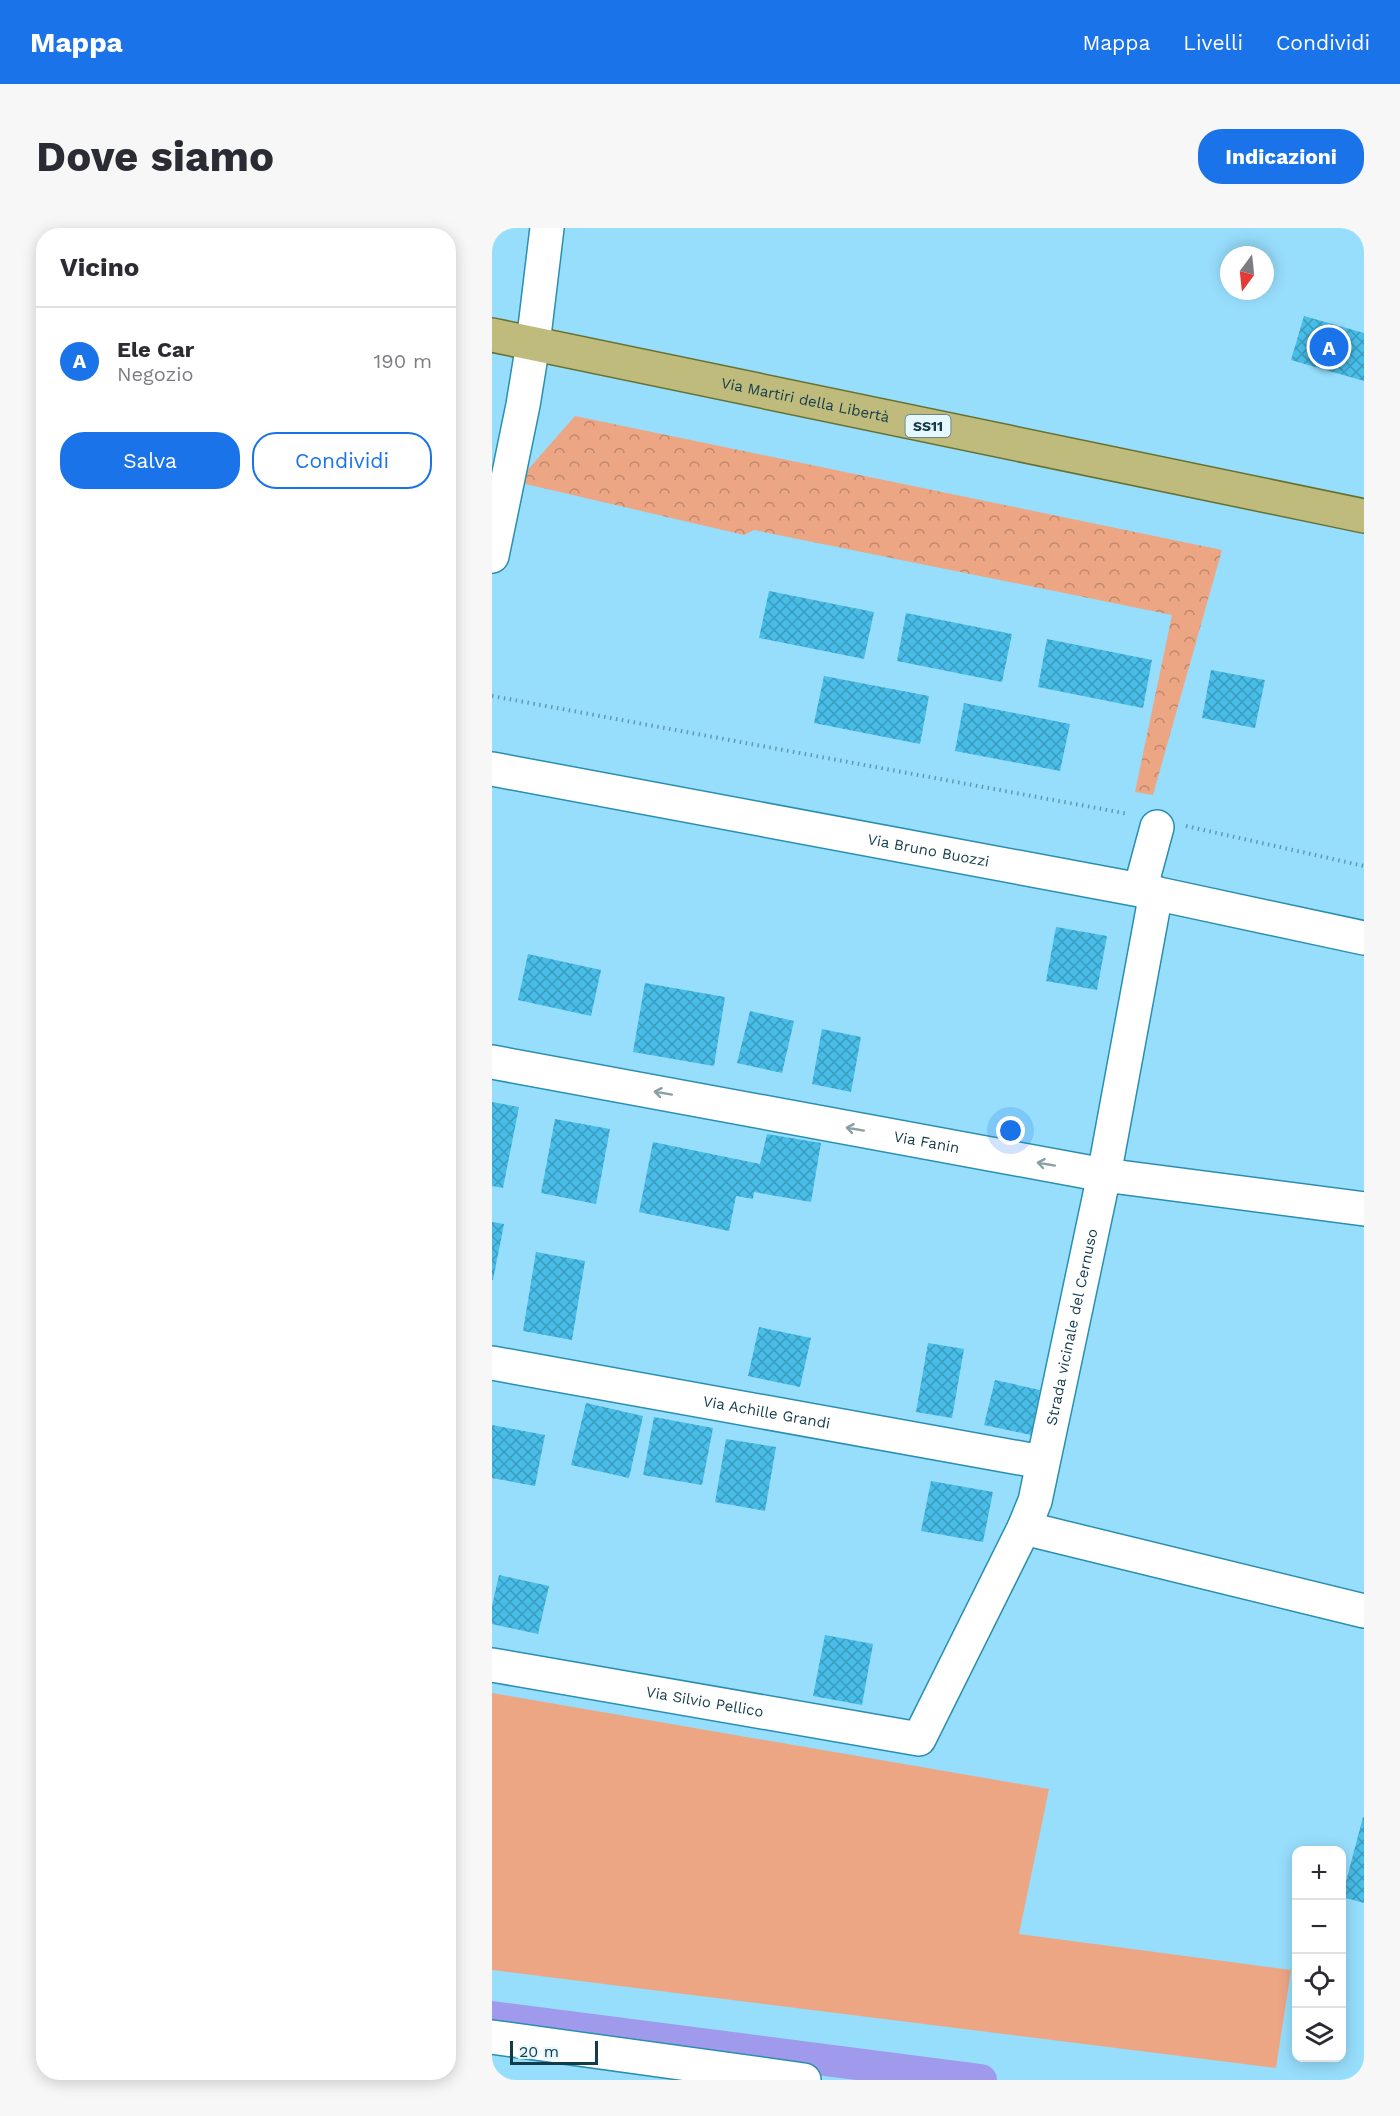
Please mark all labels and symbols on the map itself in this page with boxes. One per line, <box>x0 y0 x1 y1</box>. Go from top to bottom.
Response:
north arrow <box>1220 246 1274 300</box>
pin: A <box>1310 324 1348 370</box>
street label: Via Martiri della Libertà <box>720 374 892 426</box>
road number: SS11 <box>906 415 950 437</box>
street label: Via Bruno Buozzi <box>866 830 991 871</box>
one-way arrow <box>654 1087 673 1098</box>
your location <box>996 1116 1025 1145</box>
one-way arrow <box>845 1123 865 1134</box>
street label: Via Fanin <box>892 1127 961 1157</box>
one-way arrow <box>1037 1158 1057 1169</box>
street label: Strada vicinale del Cernuso <box>1042 1227 1101 1427</box>
street label: Via Achille Grandi <box>702 1392 832 1433</box>
street label: Via Silvio Pellico <box>645 1683 765 1721</box>
scale bar <box>510 2038 598 2066</box>

